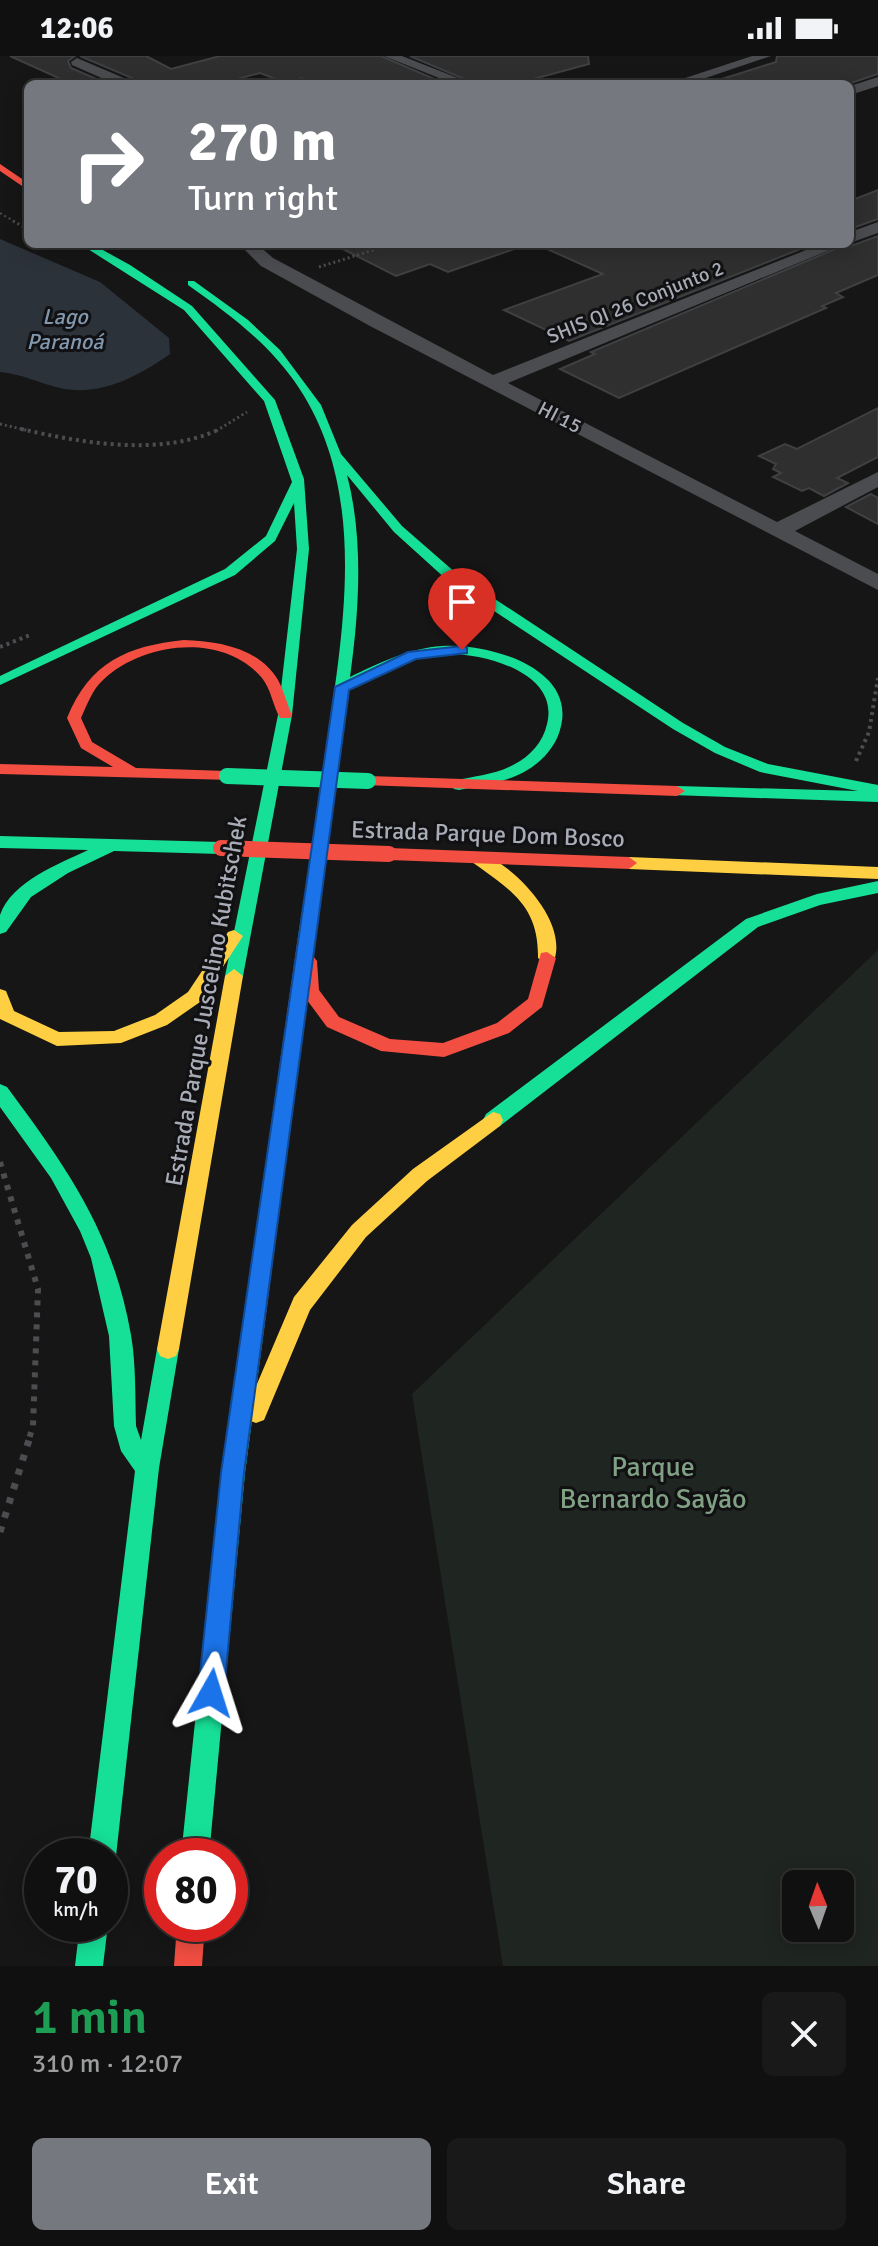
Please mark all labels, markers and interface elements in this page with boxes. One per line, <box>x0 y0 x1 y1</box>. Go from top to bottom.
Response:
text: 12:06 <box>40 10 114 47</box>
text: 270 m <box>188 107 336 176</box>
icon: right <box>56 112 160 216</box>
text: Turn right <box>188 176 338 221</box>
street label: SHIS QI 26 Conjunto 2 <box>543 256 727 349</box>
water label: Lago Paranoá <box>27 303 105 355</box>
street label: HI 15 <box>534 396 586 439</box>
pin <box>428 568 496 650</box>
icon: arrive <box>440 580 484 624</box>
street label: Estrada Parque Juscelino Kubitschek <box>159 813 253 1189</box>
street label: Estrada Parque Dom Bosco <box>351 814 625 854</box>
park label: Parque Bernardo Sayão <box>559 1450 747 1516</box>
position arrow <box>169 1651 253 1735</box>
speed limit sign: 80 <box>144 1838 248 1942</box>
text: 70 <box>54 1855 98 1905</box>
north arrow <box>782 1870 854 1942</box>
map controls <box>782 1870 854 1942</box>
text: km/h <box>53 1897 99 1922</box>
text: 1 min <box>32 1988 147 2047</box>
button: close <box>762 1992 846 2076</box>
text: 310 m · 12:07 <box>32 2048 183 2080</box>
button: Exit <box>32 2138 431 2230</box>
button: Share <box>447 2138 846 2230</box>

